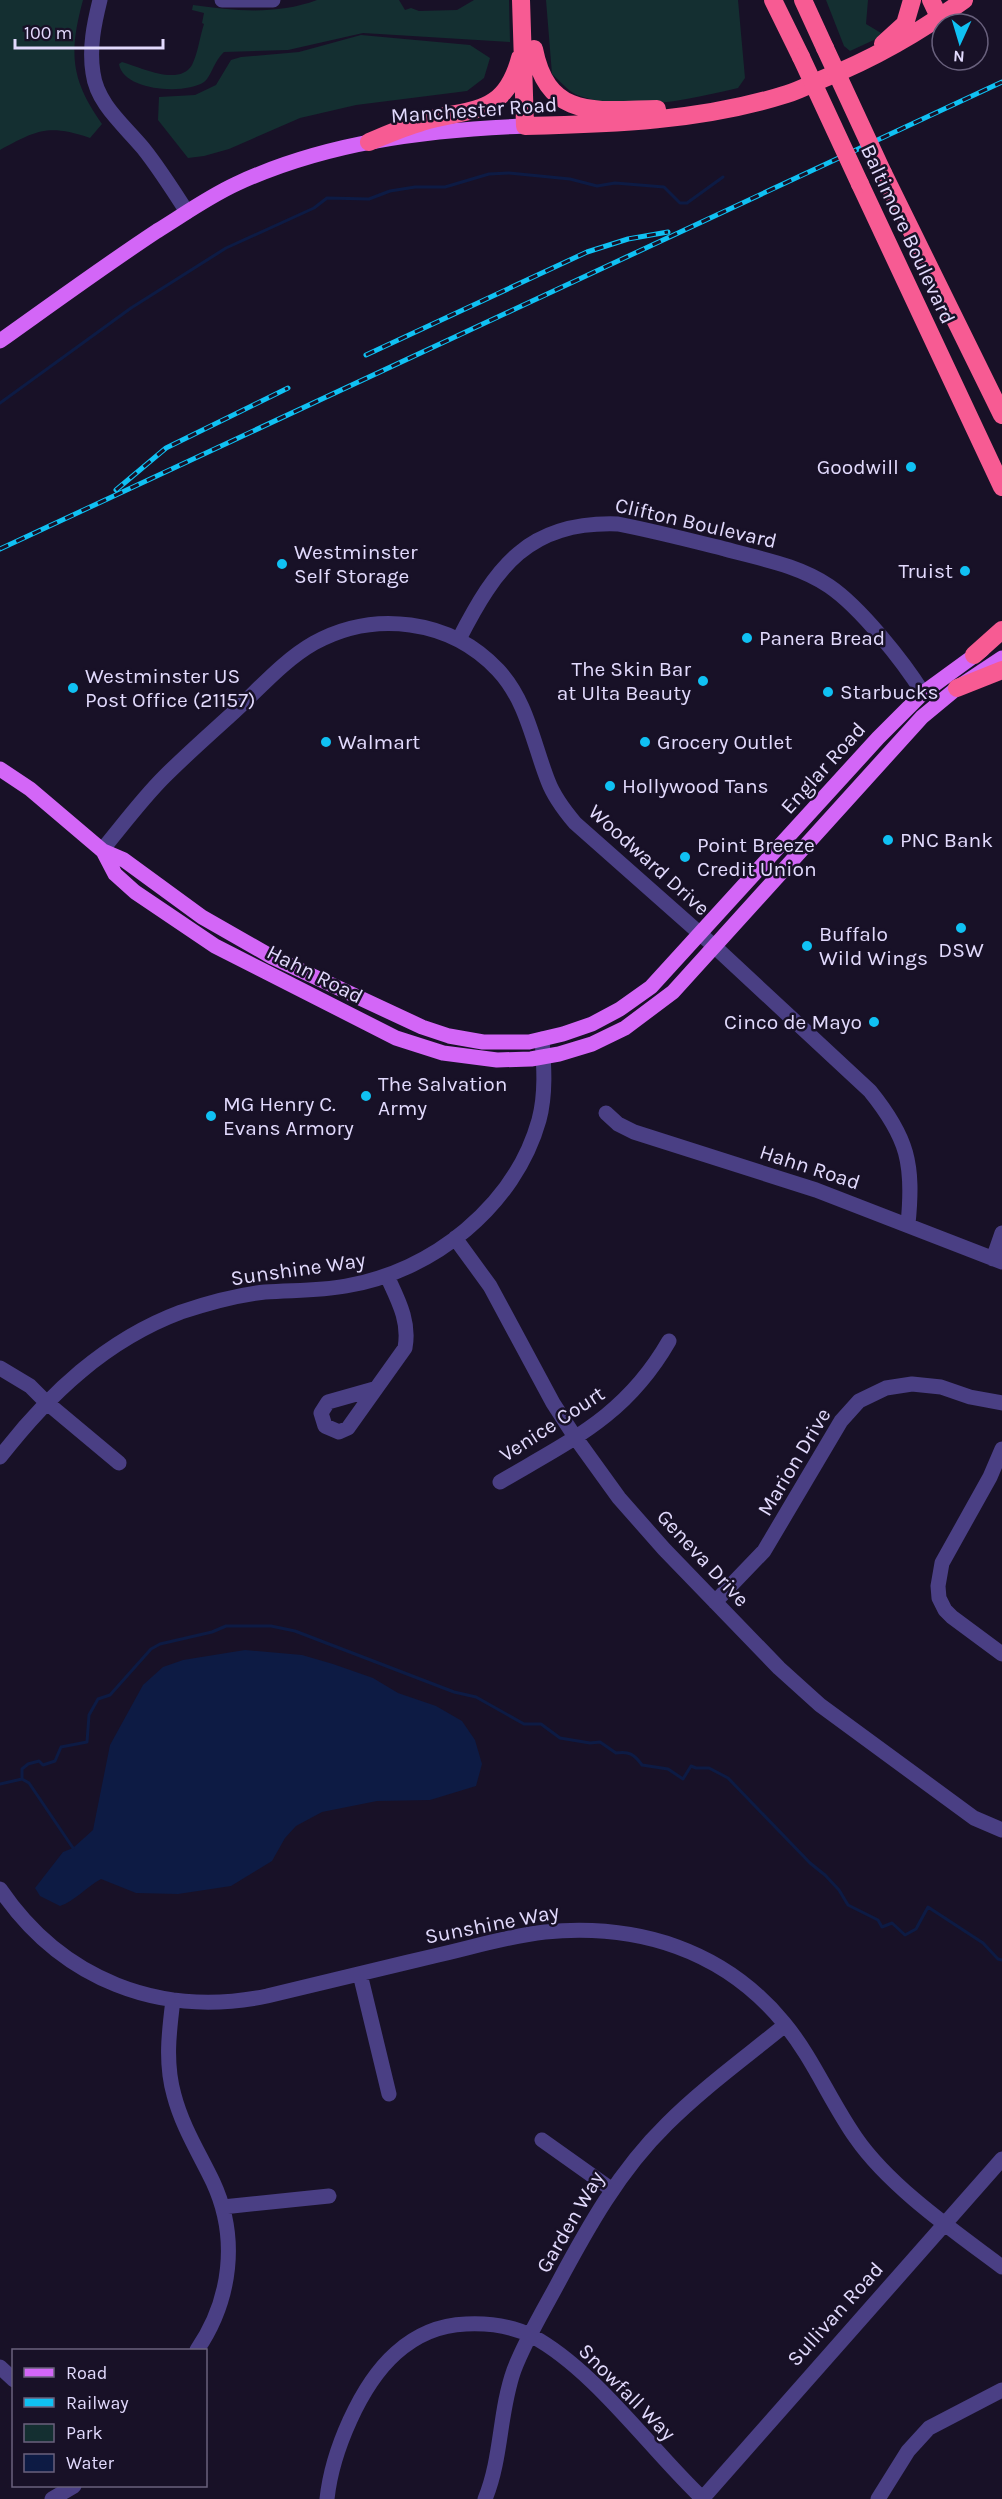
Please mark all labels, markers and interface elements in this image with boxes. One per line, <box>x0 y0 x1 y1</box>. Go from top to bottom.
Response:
scale bar <box>15 12 164 50</box>
north arrow <box>930 12 990 72</box>
text: 100 m <box>24 22 72 44</box>
text: N <box>953 47 965 66</box>
street label: Manchester Road <box>390 92 558 128</box>
street label: Baltimore Boulevard <box>856 140 960 328</box>
place label: Goodwill <box>817 455 899 479</box>
marker: Goodwill <box>904 460 918 474</box>
street label: Clifton Boulevard <box>613 493 779 553</box>
place label: Westminster Self Storage <box>294 540 418 588</box>
marker: Westminster Self Storage <box>275 557 289 571</box>
place label: Truist <box>899 559 953 583</box>
marker: Truist <box>958 564 972 578</box>
place label: Panera Bread <box>759 626 885 650</box>
marker: Panera Bread <box>740 631 754 645</box>
place label: The Skin Bar at Ulta Beauty <box>557 657 691 705</box>
place label: Westminster US Post Office (21157) <box>85 664 256 712</box>
marker: The Skin Bar at Ulta Beauty <box>696 674 710 688</box>
place label: Starbucks <box>840 680 939 704</box>
marker: Westminster US Post Office (21157) <box>66 681 80 695</box>
marker: Starbucks <box>821 685 835 699</box>
street label: Englar Road <box>776 717 870 819</box>
place label: Walmart <box>338 730 420 754</box>
place label: Grocery Outlet <box>657 730 792 754</box>
marker: Walmart <box>319 735 333 749</box>
marker: Grocery Outlet <box>638 735 652 749</box>
place label: Hollywood Tans <box>622 774 769 798</box>
marker: Hollywood Tans <box>603 779 617 793</box>
street label: Woodward Drive <box>584 799 714 921</box>
place label: PNC Bank <box>900 828 993 852</box>
place label: Point Breeze Credit Union <box>697 833 817 881</box>
marker: PNC Bank <box>881 833 895 847</box>
marker: Point Breeze Credit Union <box>678 850 692 864</box>
marker: DSW <box>954 921 968 935</box>
place label: Buffalo Wild Wings <box>819 922 928 970</box>
place label: DSW <box>938 938 984 962</box>
marker: Buffalo Wild Wings <box>800 939 814 953</box>
street label: Hahn Road <box>263 940 367 1008</box>
place label: Cinco de Mayo <box>724 1010 862 1034</box>
marker: Cinco de Mayo <box>867 1015 881 1029</box>
place label: The Salvation Army <box>378 1072 508 1120</box>
marker: The Salvation Army <box>359 1089 373 1103</box>
place label: MG Henry C. Evans Armory <box>223 1092 354 1140</box>
marker: MG Henry C. Evans Armory <box>204 1109 218 1123</box>
street label: Hahn Road <box>757 1139 863 1195</box>
street label: Sunshine Way <box>229 1248 367 1290</box>
street label: Venice Court <box>495 1381 609 1467</box>
street label: Marion Drive <box>752 1404 836 1520</box>
street label: Geneva Drive <box>652 1505 754 1611</box>
street label: Sunshine Way <box>423 1899 561 1949</box>
street label: Garden Way <box>531 2167 609 2277</box>
street label: Sullivan Road <box>782 2257 888 2371</box>
street label: Snowfall Way <box>574 2339 681 2446</box>
legend <box>12 2349 207 2487</box>
text: Road <box>66 2362 107 2384</box>
text: Railway <box>66 2392 129 2414</box>
text: Park <box>66 2422 103 2444</box>
text: Water <box>66 2452 114 2474</box>

